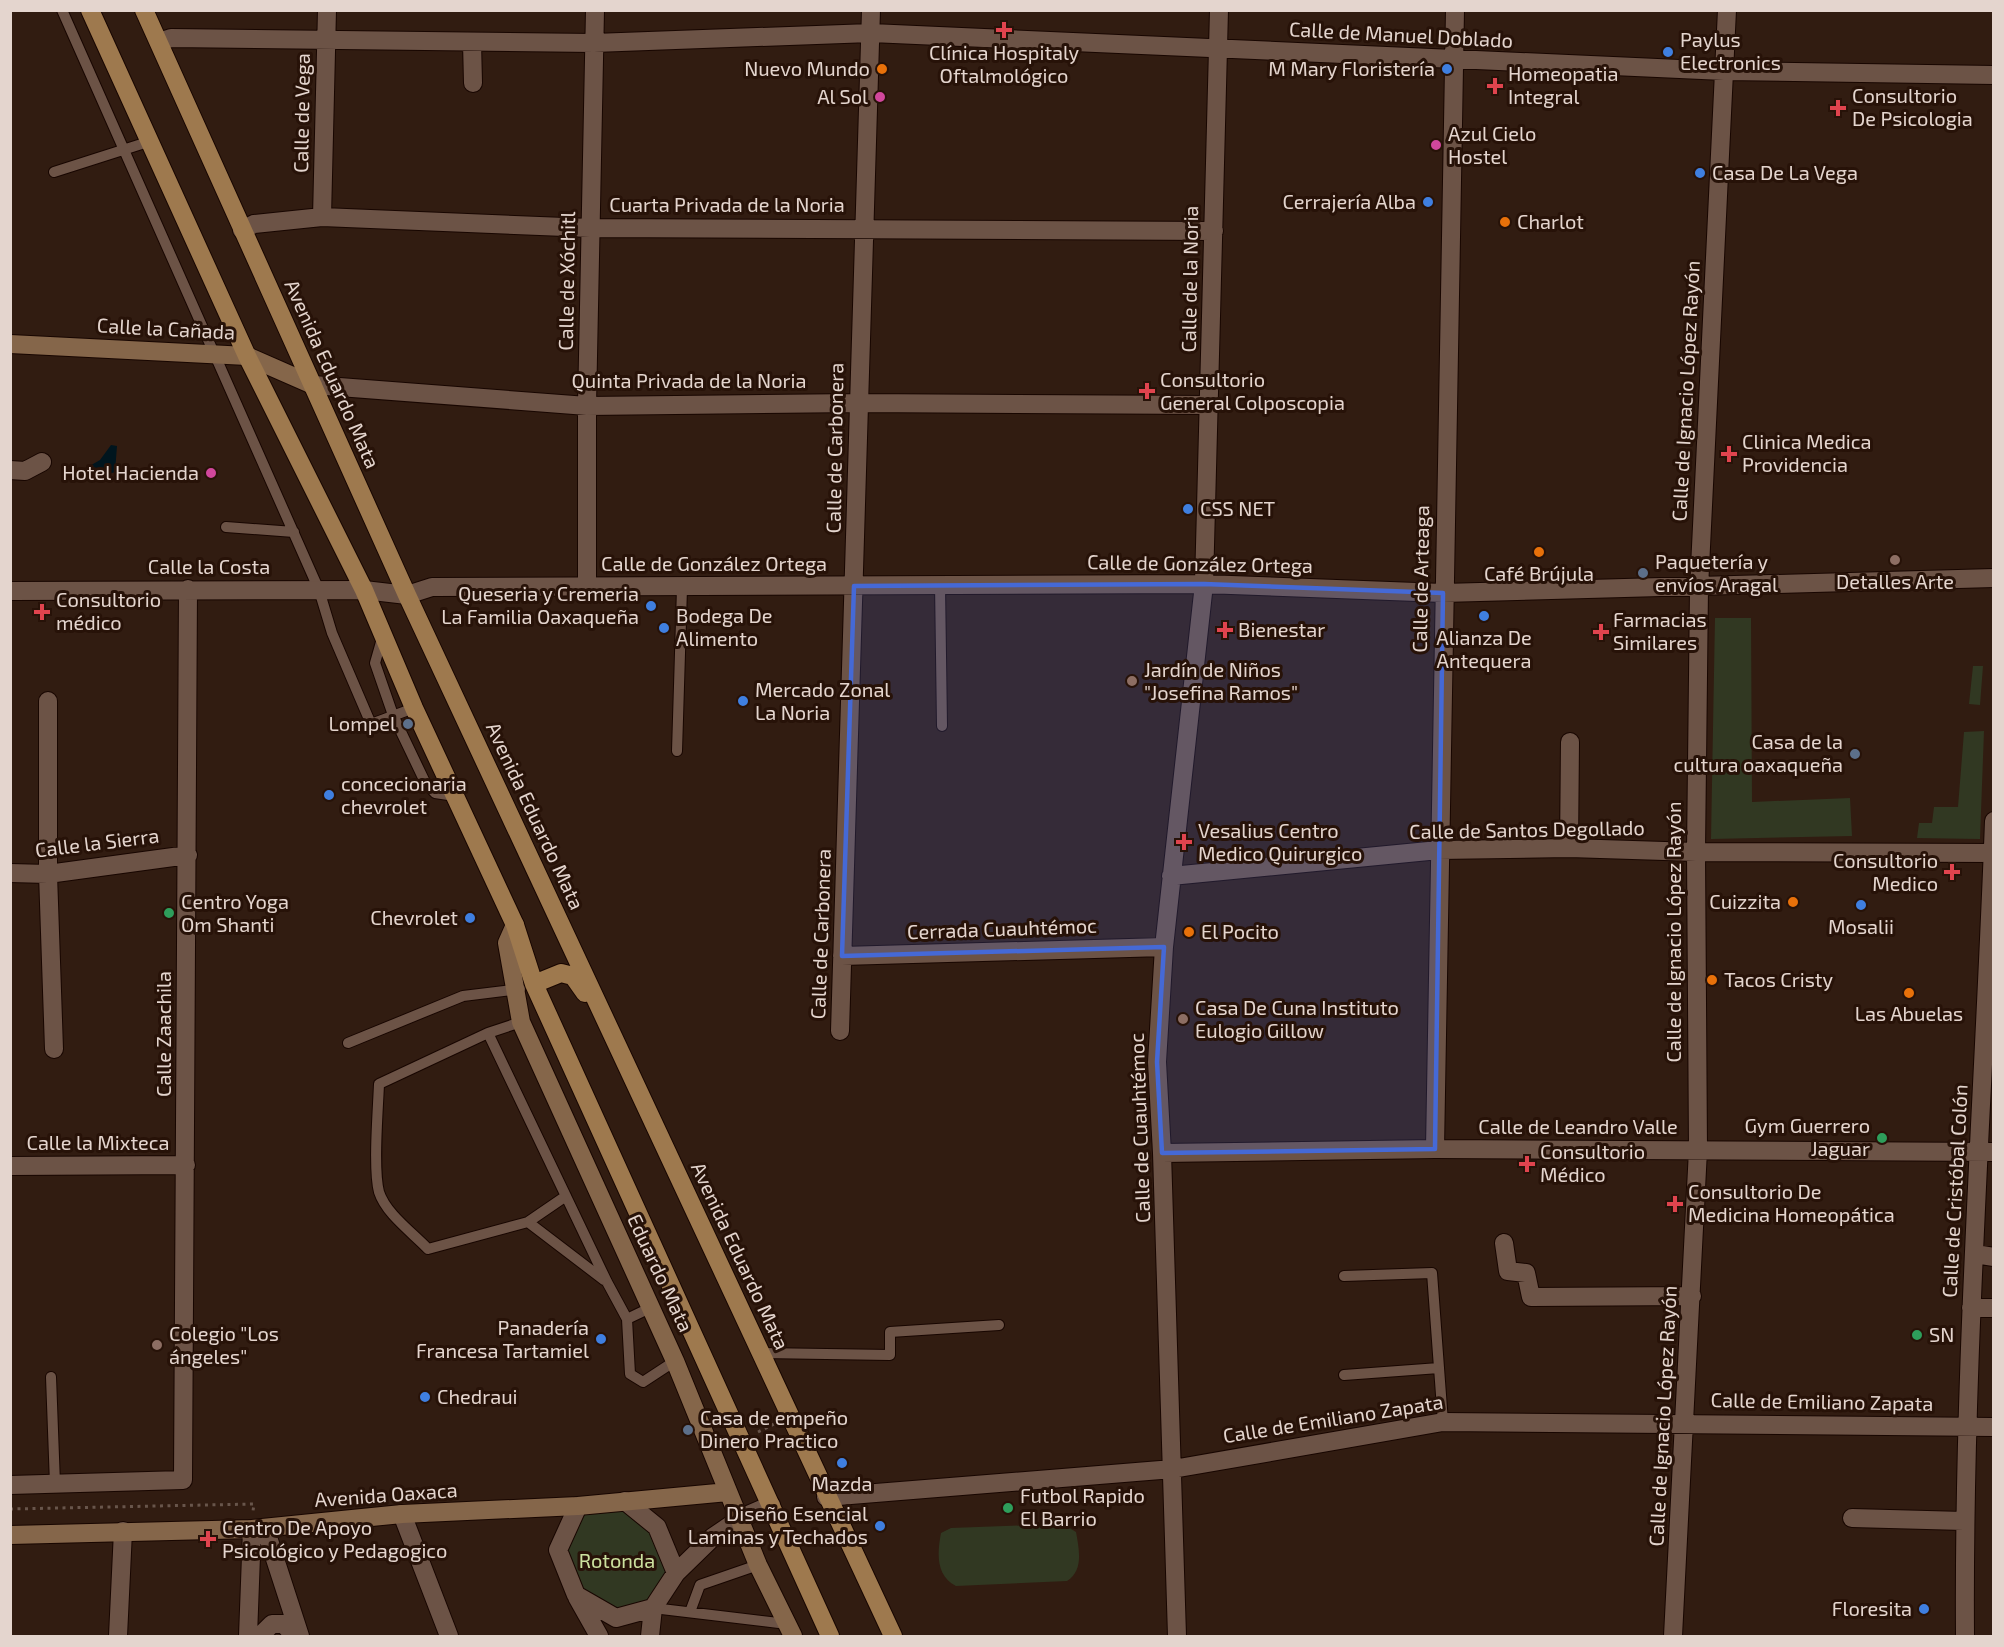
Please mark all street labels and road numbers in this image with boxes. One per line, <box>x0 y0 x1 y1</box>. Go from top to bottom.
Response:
street label: Calle de Manuel Doblado <box>1289 16 1514 52</box>
street label: Calle de Vega <box>288 53 314 173</box>
street label: Cuarta Privada de la Noria <box>609 192 845 216</box>
street label: Calle de la Noria <box>1176 205 1202 353</box>
street label: Calle de Xóchitl <box>553 211 579 351</box>
street label: Calle de Ignacio López Rayón <box>1666 260 1704 522</box>
street label: Avenida Eduardo Mata <box>280 276 385 472</box>
street label: Calle la Cañada <box>96 312 236 344</box>
street label: Calle de Carbonera <box>821 362 847 533</box>
street label: Quinta Privada de la Noria <box>571 368 807 392</box>
street label: Calle de Arteaga <box>1407 505 1433 653</box>
street label: Calle de González Ortega <box>1087 549 1313 577</box>
street label: Calle de González Ortega <box>601 551 827 575</box>
street label: Calle la Costa <box>148 554 270 578</box>
street label: Avenida Eduardo Mata <box>482 718 590 913</box>
street label: Calle de Ignacio López Rayón <box>1661 801 1685 1063</box>
street label: Calle de Santos Degollado <box>1409 815 1645 843</box>
street label: Calle la Sierra <box>33 822 160 862</box>
street label: Calle de Carbonera <box>805 848 835 1020</box>
street label: Cerrada Cuauhtémoc <box>907 913 1097 943</box>
street label: Calle Zaachila <box>151 971 175 1097</box>
street label: Calle de Cuauhtémoc <box>1124 1032 1154 1223</box>
street label: Calle de Cristóbal Colón <box>1936 1084 1972 1298</box>
street label: Calle de Leandro Valle <box>1478 1114 1678 1138</box>
street label: Calle la Mixteca <box>26 1130 170 1154</box>
street label: Avenida Eduardo Mata <box>687 1158 795 1353</box>
street label: Eduardo Mata <box>623 1210 699 1335</box>
street label: Calle de Ignacio López Rayón <box>1643 1285 1681 1547</box>
street label: Calle de Emiliano Zapata <box>1711 1387 1934 1415</box>
street label: Calle de Emiliano Zapata <box>1221 1389 1445 1447</box>
street label: Avenida Oaxaca <box>314 1477 458 1511</box>

